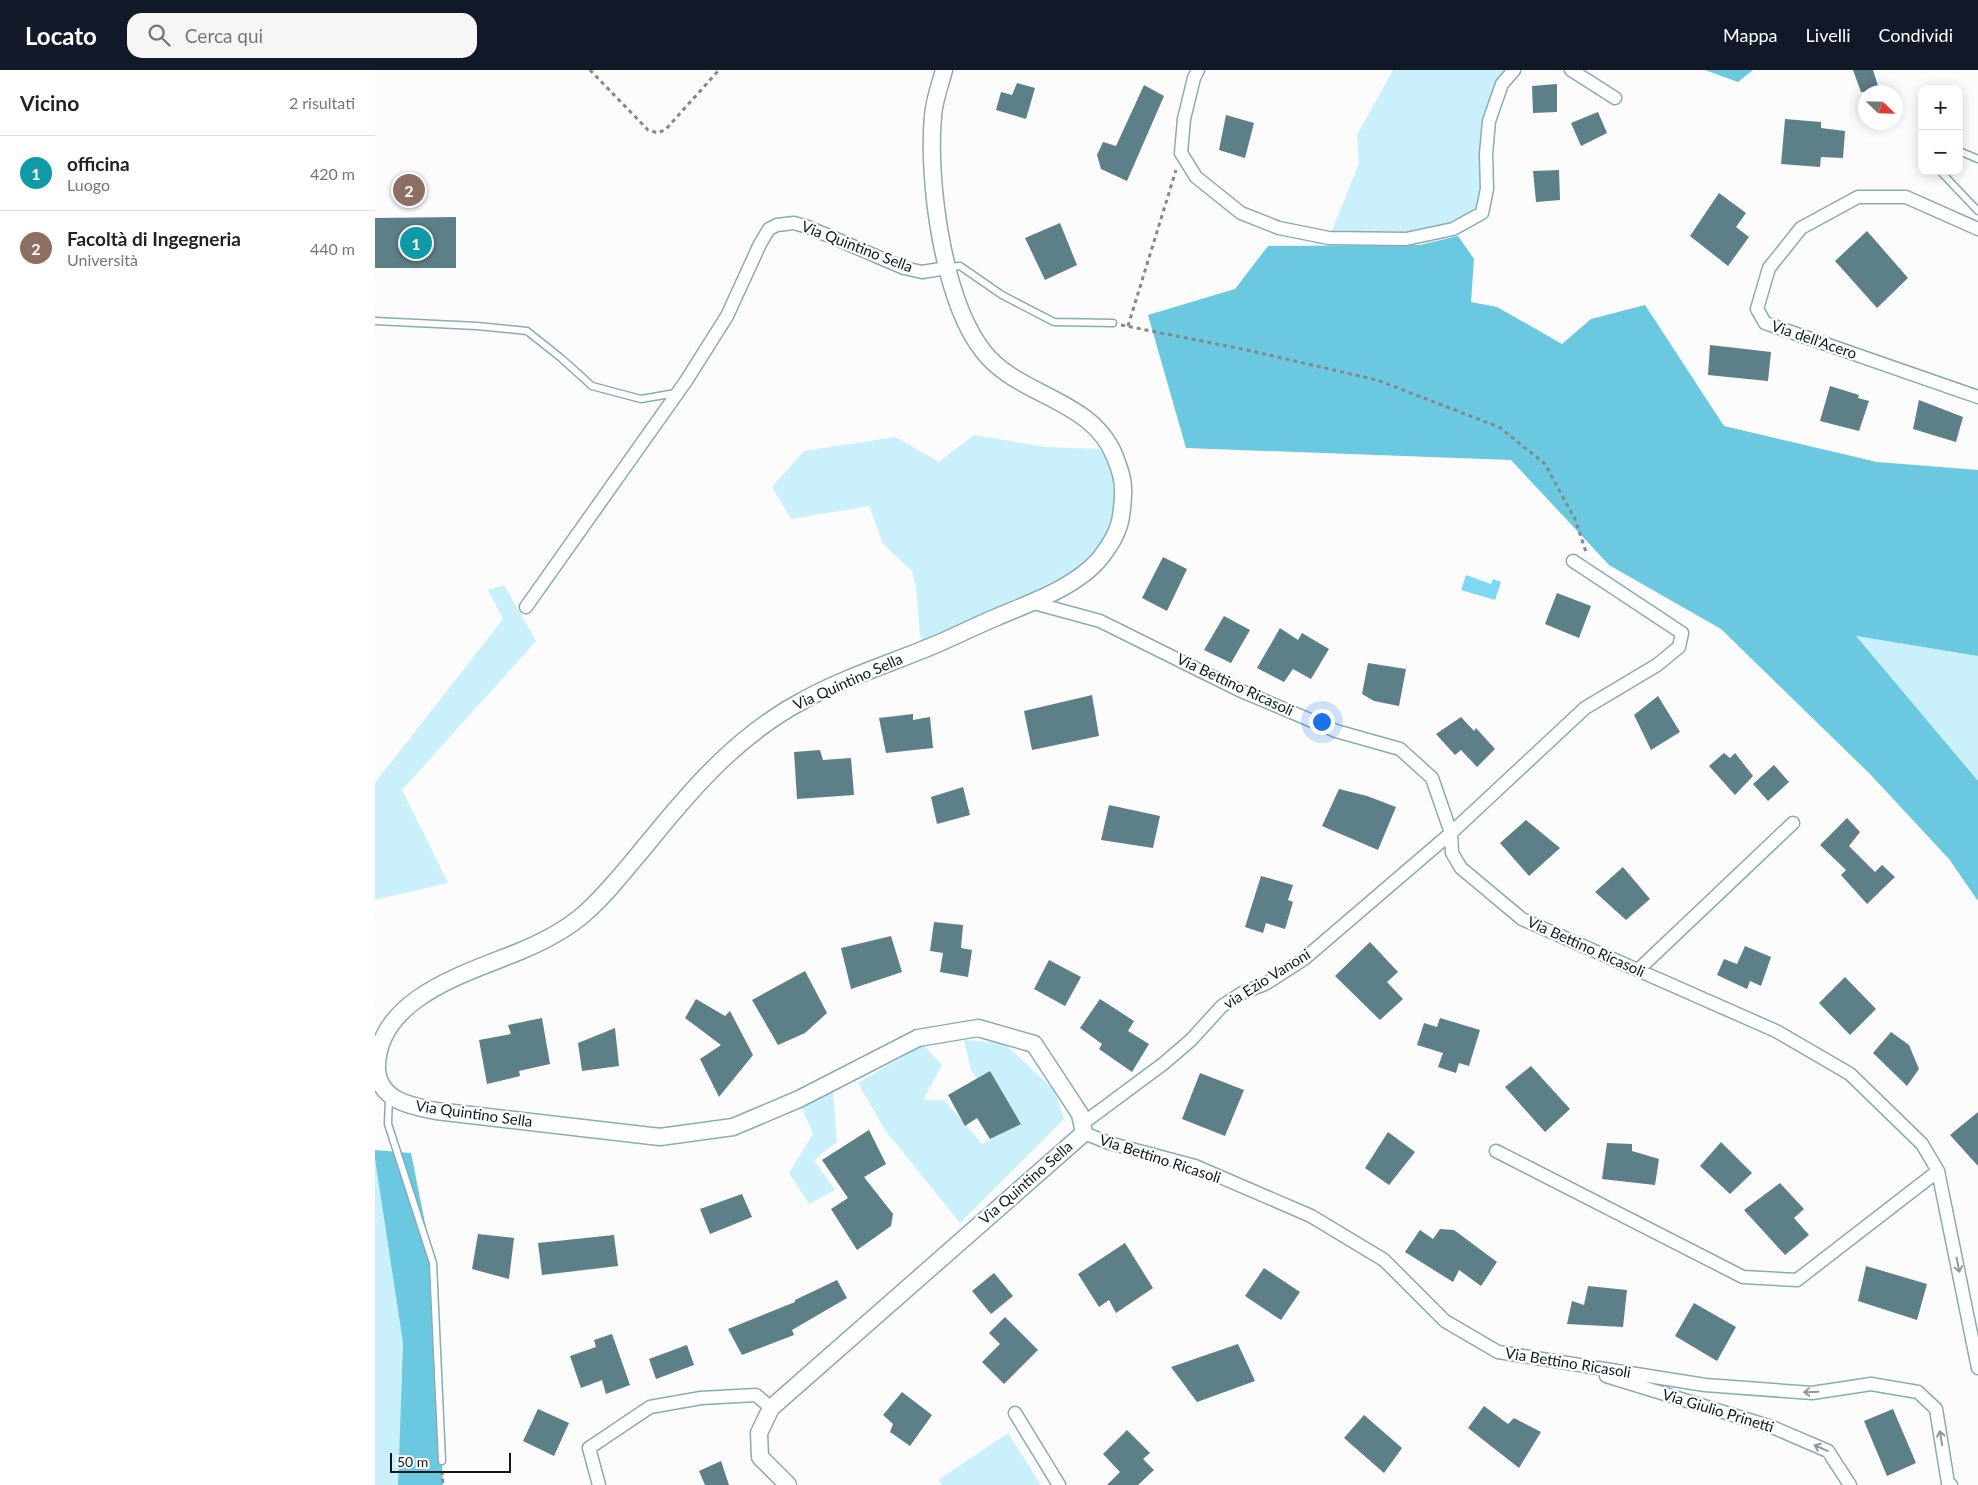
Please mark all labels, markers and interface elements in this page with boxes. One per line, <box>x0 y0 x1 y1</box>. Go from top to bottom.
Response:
search box <box>127 13 477 58</box>
text: Locato <box>25 21 97 50</box>
icon: search <box>145 21 173 49</box>
text: Cerca qui <box>185 24 263 47</box>
text: Mappa <box>1723 24 1778 46</box>
text: Livelli <box>1806 24 1850 46</box>
text: Condividi <box>1878 24 1953 46</box>
north arrow <box>1858 85 1903 130</box>
map controls <box>1918 85 1963 175</box>
button: + <box>1918 85 1963 130</box>
text: Vicino <box>20 90 79 115</box>
text: 2 risultati <box>289 93 355 112</box>
button: − <box>1918 130 1963 175</box>
text: officina <box>67 152 130 175</box>
text: 1 <box>31 164 41 183</box>
text: 420 m <box>310 164 355 183</box>
pin: 2 <box>393 171 425 209</box>
text: Luogo <box>67 175 110 194</box>
street label: Via Quintino Sella <box>799 217 916 276</box>
pin: 1 <box>400 224 432 262</box>
text: Facoltà di Ingegneria <box>67 227 241 250</box>
text: 2 <box>31 239 41 258</box>
text: 440 m <box>310 239 355 258</box>
text: Università <box>67 250 138 269</box>
street label: Via dell'Acero <box>1769 316 1859 362</box>
street label: Via Quintino Sella <box>790 649 905 713</box>
street label: Via Bettino Ricasoli <box>1174 649 1297 719</box>
your location <box>1309 709 1335 735</box>
street label: Via Bettino Ricasoli <box>1525 912 1648 980</box>
street label: via Ezio Vanoni <box>1220 944 1313 1012</box>
street label: Via Quintino Sella <box>415 1096 534 1130</box>
street label: Via Bettino Ricasoli <box>1097 1130 1223 1186</box>
street label: Via Quintino Sella <box>975 1137 1076 1228</box>
one-way arrow <box>1953 1257 1963 1273</box>
street label: Via Bettino Ricasoli <box>1504 1343 1632 1381</box>
street label: Via Giulio Prinetti <box>1660 1385 1776 1436</box>
one-way arrow <box>1803 1387 1819 1397</box>
one-way arrow <box>1936 1430 1946 1446</box>
one-way arrow <box>1814 1442 1829 1452</box>
scale bar <box>390 1450 511 1473</box>
text: 50 m <box>397 1453 428 1470</box>

